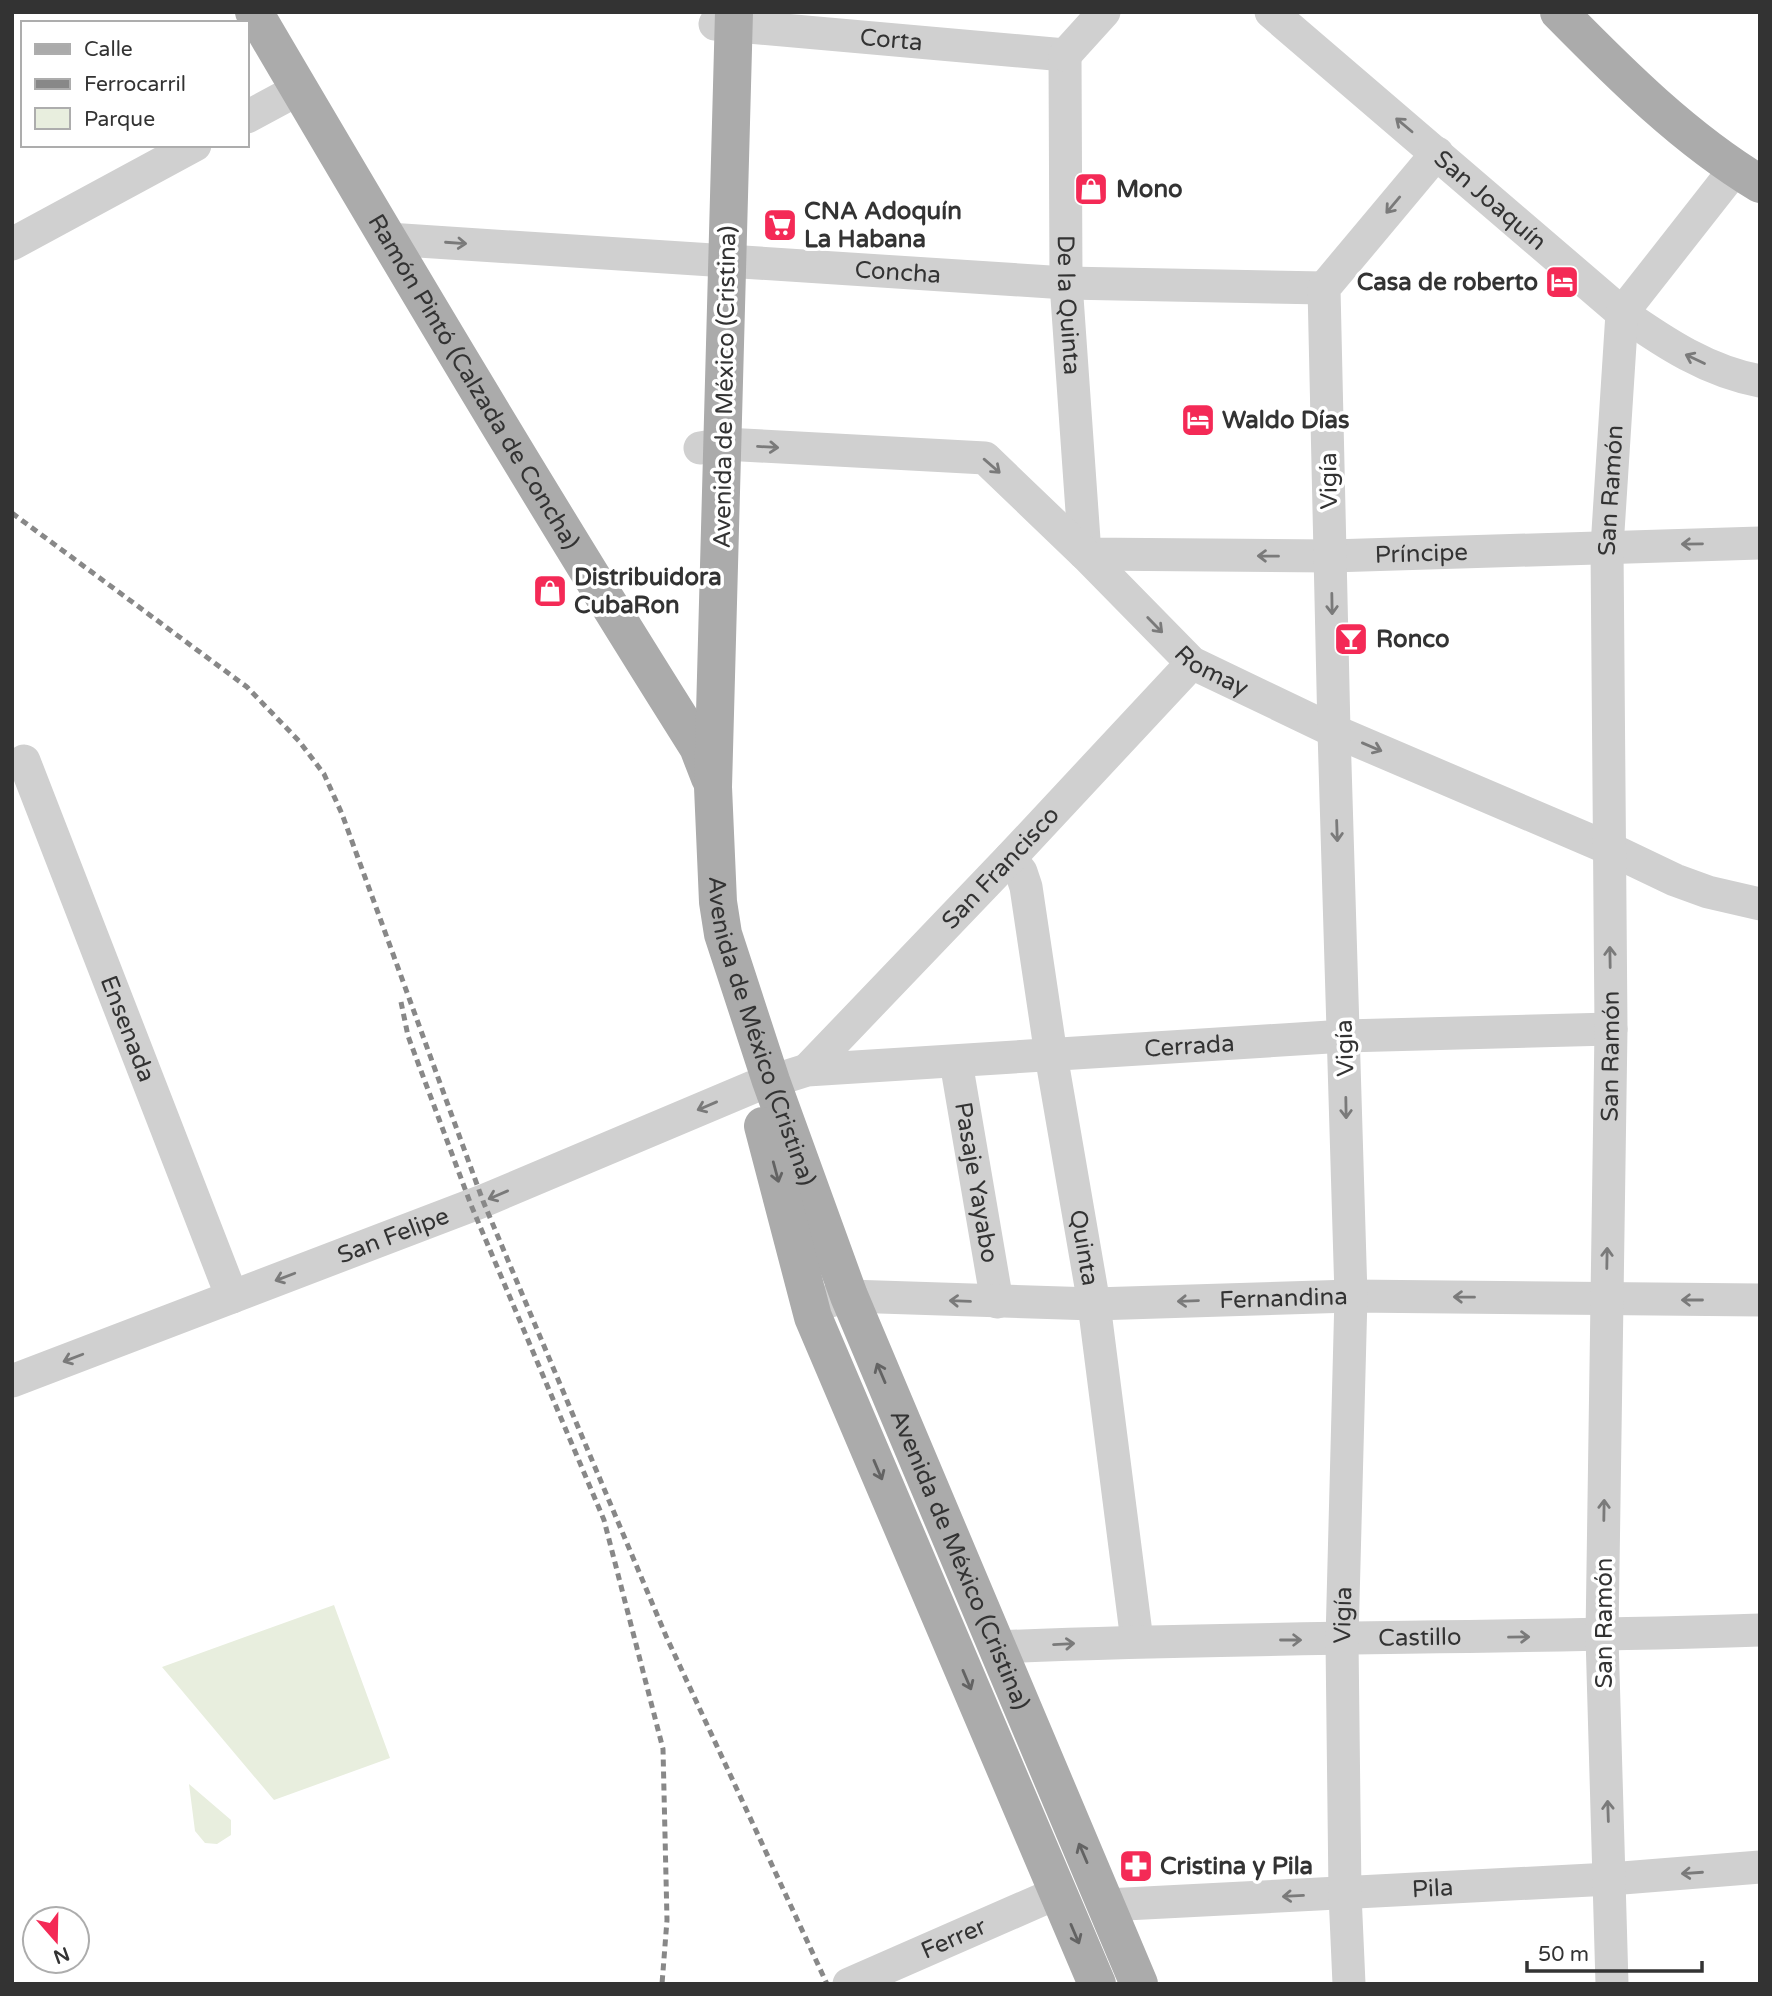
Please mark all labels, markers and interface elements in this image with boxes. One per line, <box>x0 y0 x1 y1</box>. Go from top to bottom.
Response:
legend <box>21 21 248 147</box>
street label: Corta <box>859 22 924 57</box>
text: Calle <box>84 37 133 62</box>
text: Ferrocarril <box>84 72 186 97</box>
text: Parque <box>84 107 155 132</box>
one-way arrow <box>1396 117 1414 133</box>
street label: San Joaquín <box>1428 144 1553 256</box>
shop icon: Mono <box>1072 170 1110 208</box>
place label: Mono <box>1116 175 1183 204</box>
one-way arrow <box>1385 196 1401 214</box>
place label: CNA Adoquín La Habana <box>804 197 962 254</box>
supermarket icon: CNA Adoquín La Habana <box>761 206 799 244</box>
street label: Ramón Pintó (Calzada de Concha) <box>362 209 586 555</box>
street label: Avenida de México (Cristina) <box>708 225 742 549</box>
street label: De la Quinta <box>1051 235 1087 376</box>
one-way arrow <box>444 237 467 250</box>
street label: Concha <box>854 255 942 289</box>
hotel icon: Casa de roberto <box>1543 263 1581 301</box>
place label: Casa de roberto <box>1357 268 1538 297</box>
one-way arrow <box>1685 352 1707 365</box>
hotel icon: Waldo Días <box>1179 401 1217 439</box>
place label: Waldo Días <box>1222 406 1350 435</box>
street label: San Ramón <box>1592 424 1629 556</box>
one-way arrow <box>756 440 779 453</box>
street label: Vigía <box>1314 452 1344 510</box>
one-way arrow <box>983 458 1001 474</box>
street label: Príncipe <box>1374 537 1468 569</box>
one-way arrow <box>1680 538 1703 551</box>
one-way arrow <box>1257 549 1280 563</box>
place label: Distribuidora CubaRon <box>574 563 722 620</box>
shop icon: Distribuidora CubaRon <box>531 572 569 610</box>
one-way arrow <box>1325 592 1338 615</box>
one-way arrow <box>1146 616 1163 633</box>
bar icon: Ronco <box>1332 620 1370 658</box>
place label: Ronco <box>1376 625 1450 654</box>
street label: Romay <box>1168 639 1253 702</box>
one-way arrow <box>1361 741 1382 754</box>
street label: San Francisco <box>936 800 1065 935</box>
one-way arrow <box>1331 820 1344 843</box>
street label: Avenida de México (Cristina) <box>702 876 822 1189</box>
one-way arrow <box>1603 946 1616 969</box>
street label: Ensenada <box>94 971 162 1086</box>
street label: San Ramón <box>1595 991 1626 1122</box>
street label: Vigía <box>1330 1019 1360 1077</box>
street label: Cerrada <box>1143 1029 1235 1063</box>
one-way arrow <box>1340 1096 1353 1119</box>
one-way arrow <box>697 1100 718 1113</box>
street label: Pasaje Yayabo <box>949 1100 1005 1265</box>
one-way arrow <box>770 1161 783 1183</box>
one-way arrow <box>487 1189 509 1202</box>
street label: San Felipe <box>333 1201 453 1270</box>
street label: Quinta <box>1063 1207 1105 1288</box>
one-way arrow <box>1600 1247 1614 1270</box>
one-way arrow <box>275 1271 297 1284</box>
street label: Fernandina <box>1219 1282 1348 1315</box>
one-way arrow <box>1453 1290 1476 1304</box>
one-way arrow <box>1680 1293 1703 1306</box>
one-way arrow <box>949 1294 972 1307</box>
one-way arrow <box>1176 1294 1199 1307</box>
one-way arrow <box>62 1353 84 1365</box>
one-way arrow <box>874 1362 887 1384</box>
street label: Avenida de México (Cristina) <box>884 1405 1036 1714</box>
one-way arrow <box>873 1459 886 1481</box>
one-way arrow <box>1597 1499 1611 1522</box>
street label: San Ramón <box>1590 1558 1619 1688</box>
street label: Vigía <box>1327 1586 1358 1644</box>
street label: Castillo <box>1378 1622 1462 1652</box>
one-way arrow <box>1507 1630 1530 1644</box>
one-way arrow <box>1279 1633 1302 1647</box>
one-way arrow <box>1052 1638 1075 1651</box>
one-way arrow <box>961 1668 974 1690</box>
one-way arrow <box>1601 1800 1614 1823</box>
one-way arrow <box>1076 1843 1089 1865</box>
pharmacy icon: Cristina y Pila <box>1117 1847 1155 1885</box>
place label: Cristina y Pila <box>1160 1852 1313 1881</box>
one-way arrow <box>1681 1867 1704 1880</box>
street label: Pila <box>1411 1873 1454 1904</box>
one-way arrow <box>1282 1890 1305 1903</box>
north arrow <box>21 1905 91 1975</box>
street label: Ferrer <box>916 1911 991 1965</box>
one-way arrow <box>1069 1923 1082 1944</box>
scale bar <box>1527 1930 1702 1974</box>
text: N <box>51 1942 72 1968</box>
text: 50 m <box>1538 1942 1589 1967</box>

